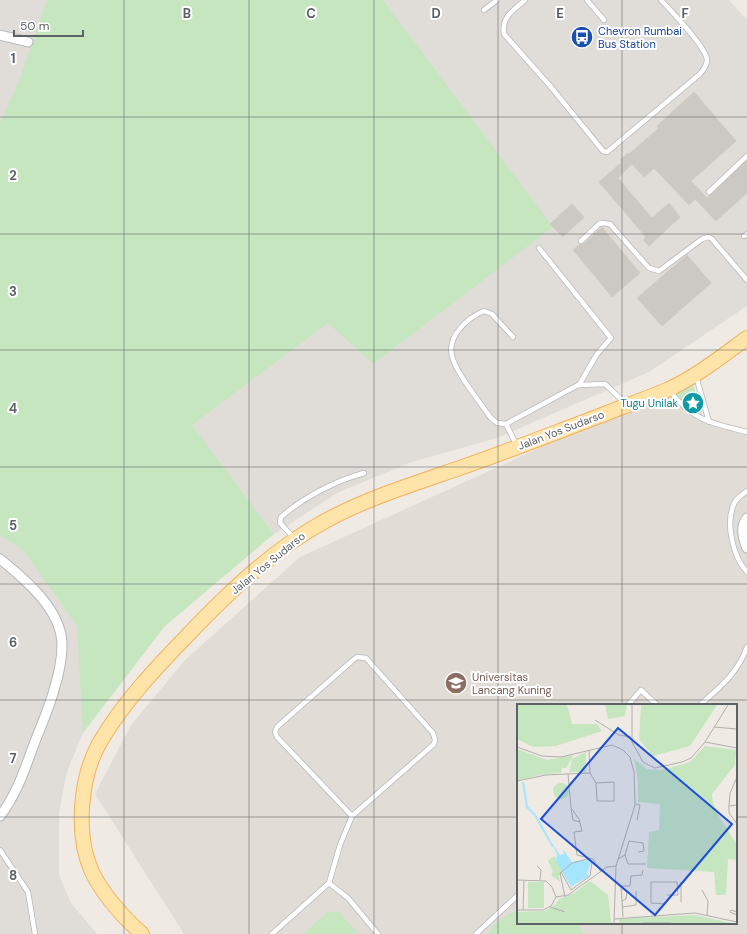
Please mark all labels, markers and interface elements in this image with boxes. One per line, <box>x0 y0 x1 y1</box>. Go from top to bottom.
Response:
text: B <box>183 5 191 22</box>
text: C <box>306 5 316 22</box>
text: D <box>431 5 441 22</box>
text: E <box>556 5 564 22</box>
text: F <box>681 5 689 22</box>
scale bar <box>14 12 83 38</box>
text: 50 m <box>20 18 49 34</box>
bus stop icon: Chevron Rumbai Bus Station <box>569 24 595 50</box>
place label: Chevron Rumbai Bus Station <box>598 24 682 51</box>
text: 1 <box>11 50 15 67</box>
text: 2 <box>9 167 17 184</box>
text: 3 <box>9 283 17 300</box>
place icon: Tugu Unilak <box>680 390 706 416</box>
place label: Tugu Unilak <box>621 396 678 410</box>
text: 4 <box>9 400 17 417</box>
street label: Jalan Yos Sudarso <box>516 407 606 453</box>
text: 5 <box>9 517 17 534</box>
street label: Jalan Yos Sudarso <box>228 529 308 597</box>
text: 6 <box>9 634 17 651</box>
school or university icon: Universitas Lancang Kuning <box>443 670 469 696</box>
place label: Universitas Lancang Kuning <box>472 670 552 697</box>
inset map <box>517 704 737 924</box>
text: 7 <box>10 750 17 767</box>
text: 8 <box>9 867 17 884</box>

